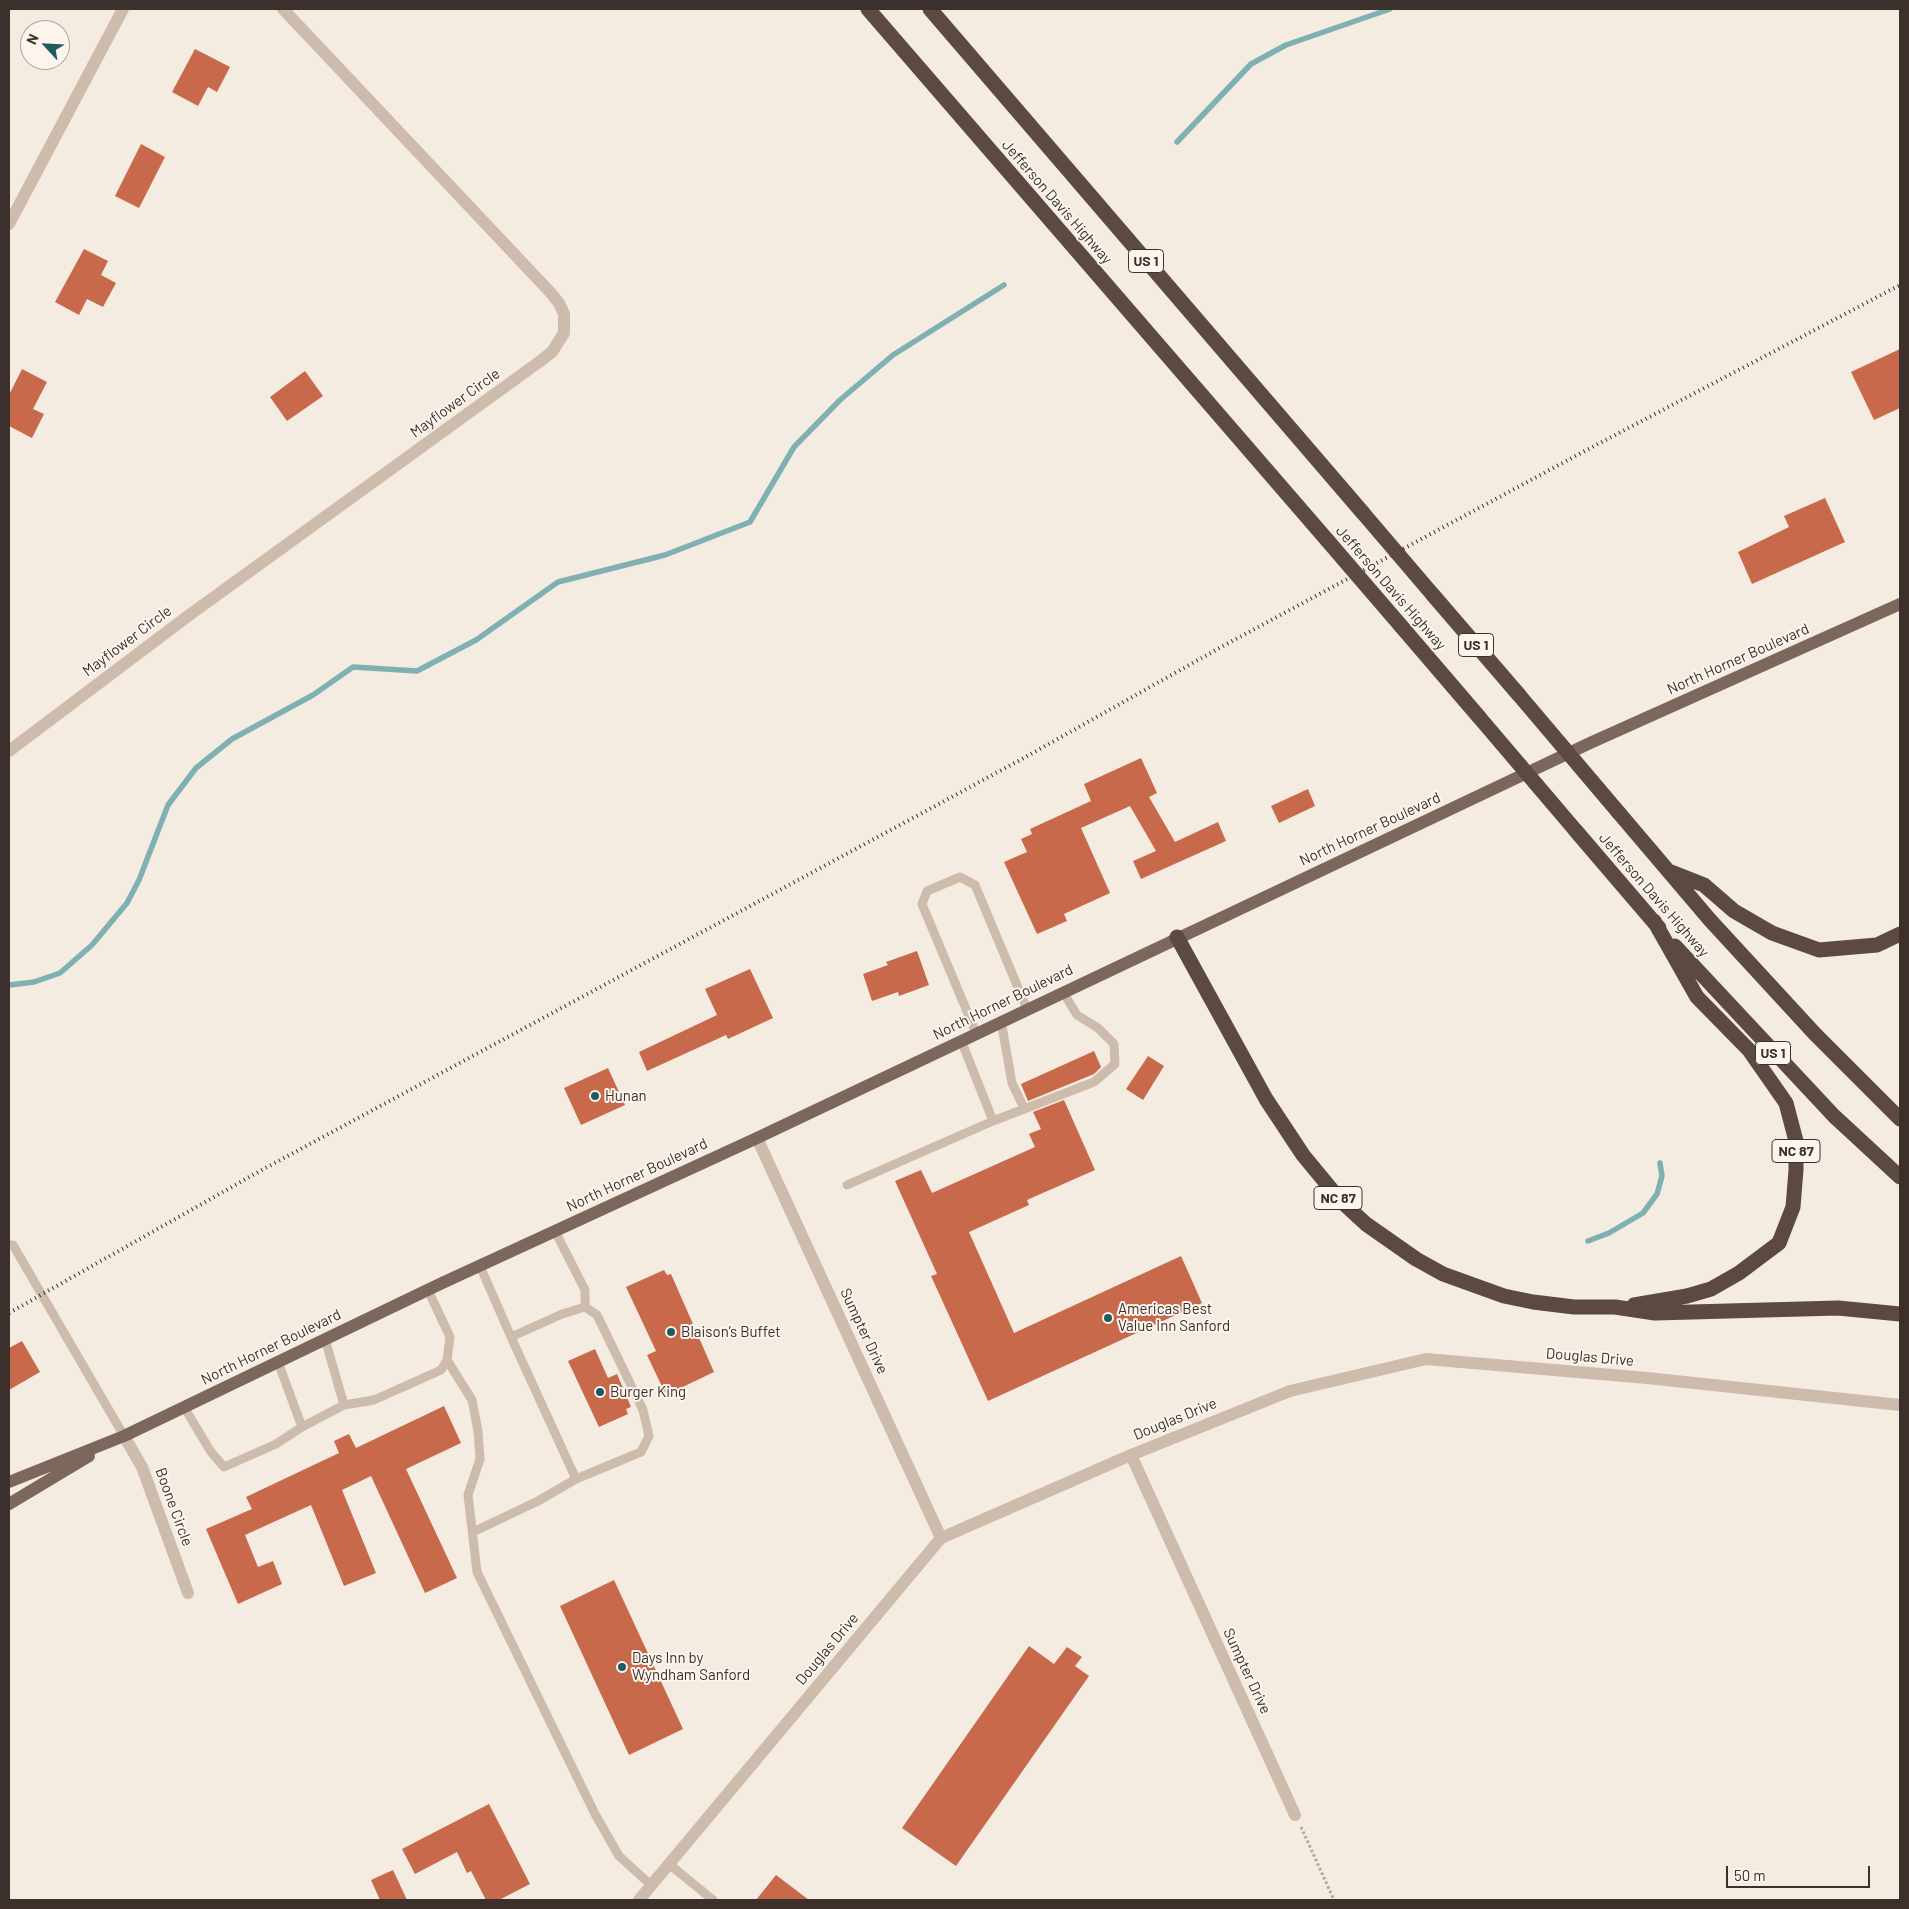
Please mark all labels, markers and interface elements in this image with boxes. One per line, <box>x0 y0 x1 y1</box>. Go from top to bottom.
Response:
north arrow <box>20 20 70 70</box>
text: N <box>22 31 42 47</box>
street label: Jefferson Davis Highway <box>998 136 1116 268</box>
road number: US 1 <box>1128 250 1164 272</box>
street label: Mayflower Circle <box>407 364 503 442</box>
street label: Jefferson Davis Highway <box>1332 522 1450 654</box>
street label: Mayflower Circle <box>79 602 175 680</box>
street label: North Horner Boulevard <box>1664 620 1812 698</box>
road number: US 1 <box>1458 634 1494 656</box>
street label: North Horner Boulevard <box>1297 788 1443 870</box>
street label: Jefferson Davis Highway <box>1595 829 1713 961</box>
street label: North Horner Boulevard <box>930 960 1076 1044</box>
road number: US 1 <box>1756 1042 1790 1064</box>
place label: Hunan <box>605 1087 647 1105</box>
marker: Hunan <box>589 1090 601 1102</box>
street label: North Horner Boulevard <box>564 1134 710 1216</box>
road number: NC 87 <box>1772 1140 1820 1162</box>
road number: NC 87 <box>1314 1186 1362 1210</box>
street label: Sumpter Drive <box>836 1285 892 1377</box>
place label: Americas Best Value Inn Sanford <box>1118 1300 1230 1335</box>
street label: North Horner Boulevard <box>198 1305 344 1389</box>
marker: Americas Best Value Inn Sanford <box>1102 1312 1114 1324</box>
place label: Blaison’s Buffet <box>681 1323 781 1341</box>
marker: Blaison’s Buffet <box>665 1326 677 1338</box>
street label: Douglas Drive <box>1545 1344 1635 1370</box>
place label: Burger King <box>610 1383 686 1401</box>
marker: Burger King <box>594 1386 606 1398</box>
street label: Douglas Drive <box>1131 1394 1219 1444</box>
street label: Boone Circle <box>151 1465 197 1549</box>
street label: Douglas Drive <box>792 1609 862 1689</box>
street label: Sumpter Drive <box>1219 1625 1275 1717</box>
place label: Days Inn by Wyndham Sanford <box>632 1649 750 1684</box>
marker: Days Inn by Wyndham Sanford <box>616 1661 628 1673</box>
scale bar <box>1729 1856 1873 1888</box>
text: 50 m <box>1734 1866 1766 1884</box>

